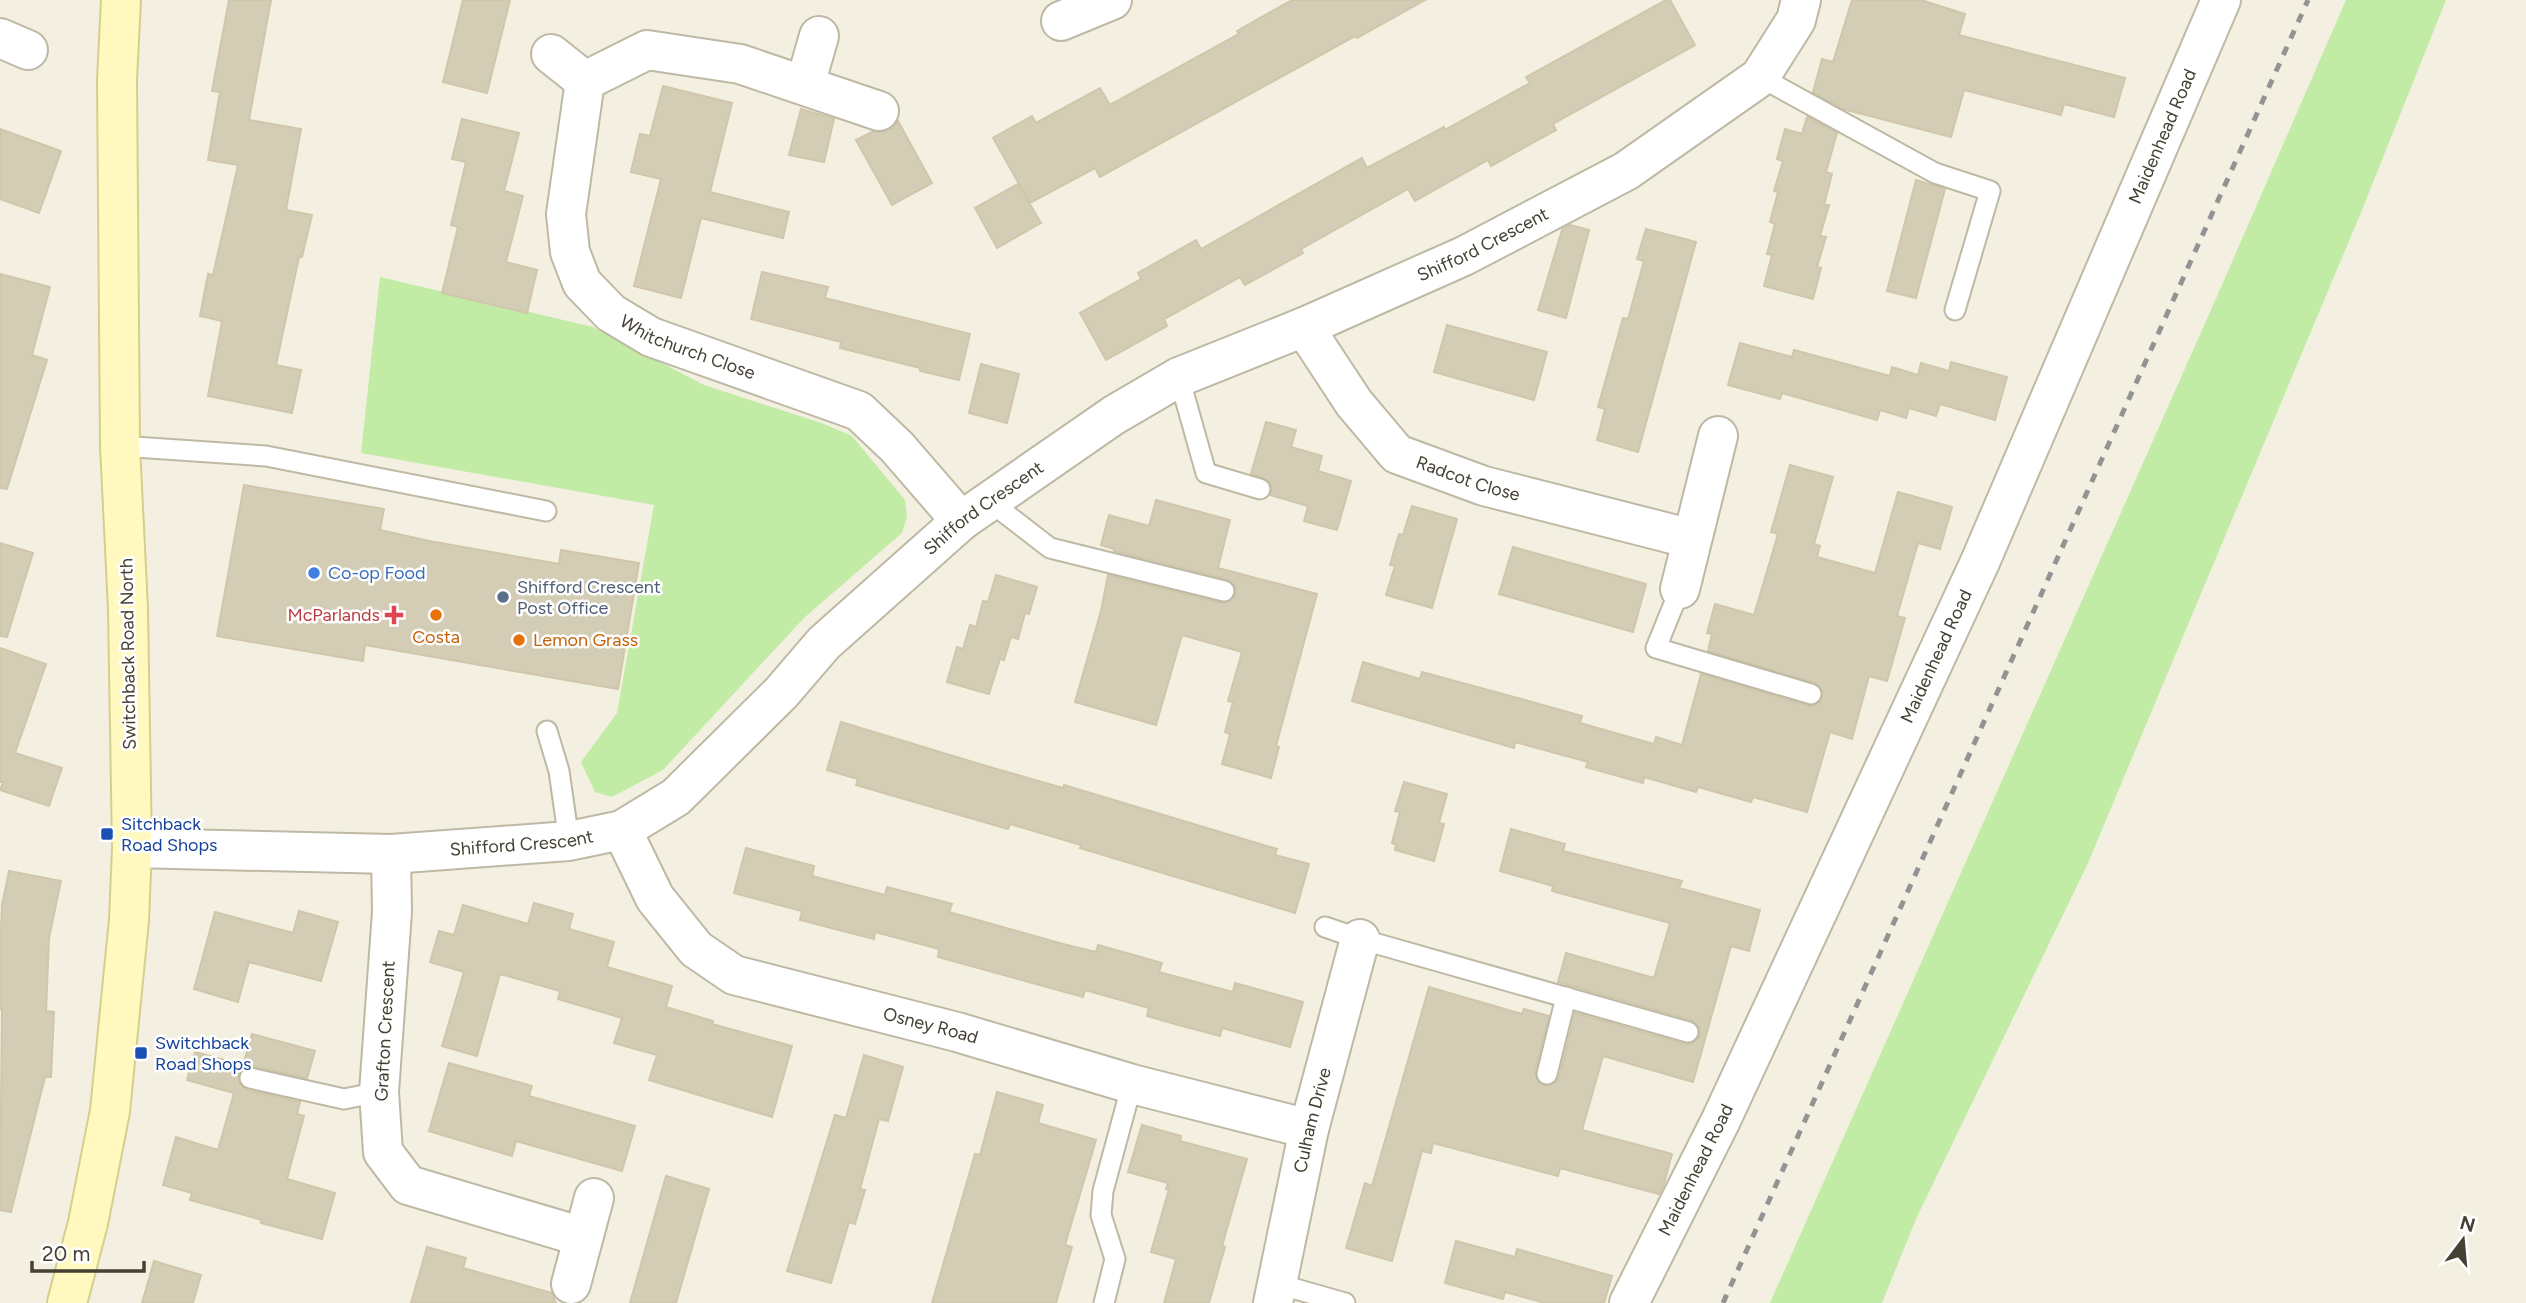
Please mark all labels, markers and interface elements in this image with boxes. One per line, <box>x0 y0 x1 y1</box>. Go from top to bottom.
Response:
street label: Maidenhead Road <box>2124 66 2201 207</box>
street label: Shifford Crescent <box>1414 203 1552 286</box>
street label: Whitchurch Close <box>616 310 758 384</box>
street label: Radcot Close <box>1413 451 1522 506</box>
street label: Shifford Crescent <box>919 456 1048 560</box>
street label: Switchback Road North <box>115 558 141 750</box>
place label: Co-op Food <box>328 562 426 584</box>
marker: Co-op Food <box>306 565 322 581</box>
place label: Shifford Crescent Post Office <box>517 576 661 619</box>
street label: Maidenhead Road <box>1896 586 1977 727</box>
marker: Shifford Crescent Post Office <box>495 589 511 605</box>
place label: McParlands <box>287 604 380 626</box>
marker: McParlands <box>386 607 402 623</box>
marker: Costa <box>428 607 444 623</box>
place label: Costa <box>412 626 460 648</box>
place label: Lemon Grass <box>533 629 638 651</box>
marker: Lemon Grass <box>511 632 527 648</box>
place label: Sitchback Road Shops <box>121 813 217 856</box>
street label: Shifford Crescent <box>449 825 595 861</box>
marker: Sitchback Road Shops <box>99 826 115 842</box>
street label: Grafton Crescent <box>370 960 400 1102</box>
street label: Osney Road <box>881 1003 981 1049</box>
place label: Switchback Road Shops <box>155 1032 251 1075</box>
marker: Switchback Road Shops <box>133 1045 149 1061</box>
street label: Culham Drive <box>1289 1065 1336 1175</box>
street label: Maidenhead Road <box>1654 1100 1738 1239</box>
north arrow <box>2428 1205 2498 1275</box>
text: N <box>2457 1211 2478 1237</box>
scale bar <box>32 1230 144 1274</box>
text: 20 m <box>42 1241 90 1266</box>

